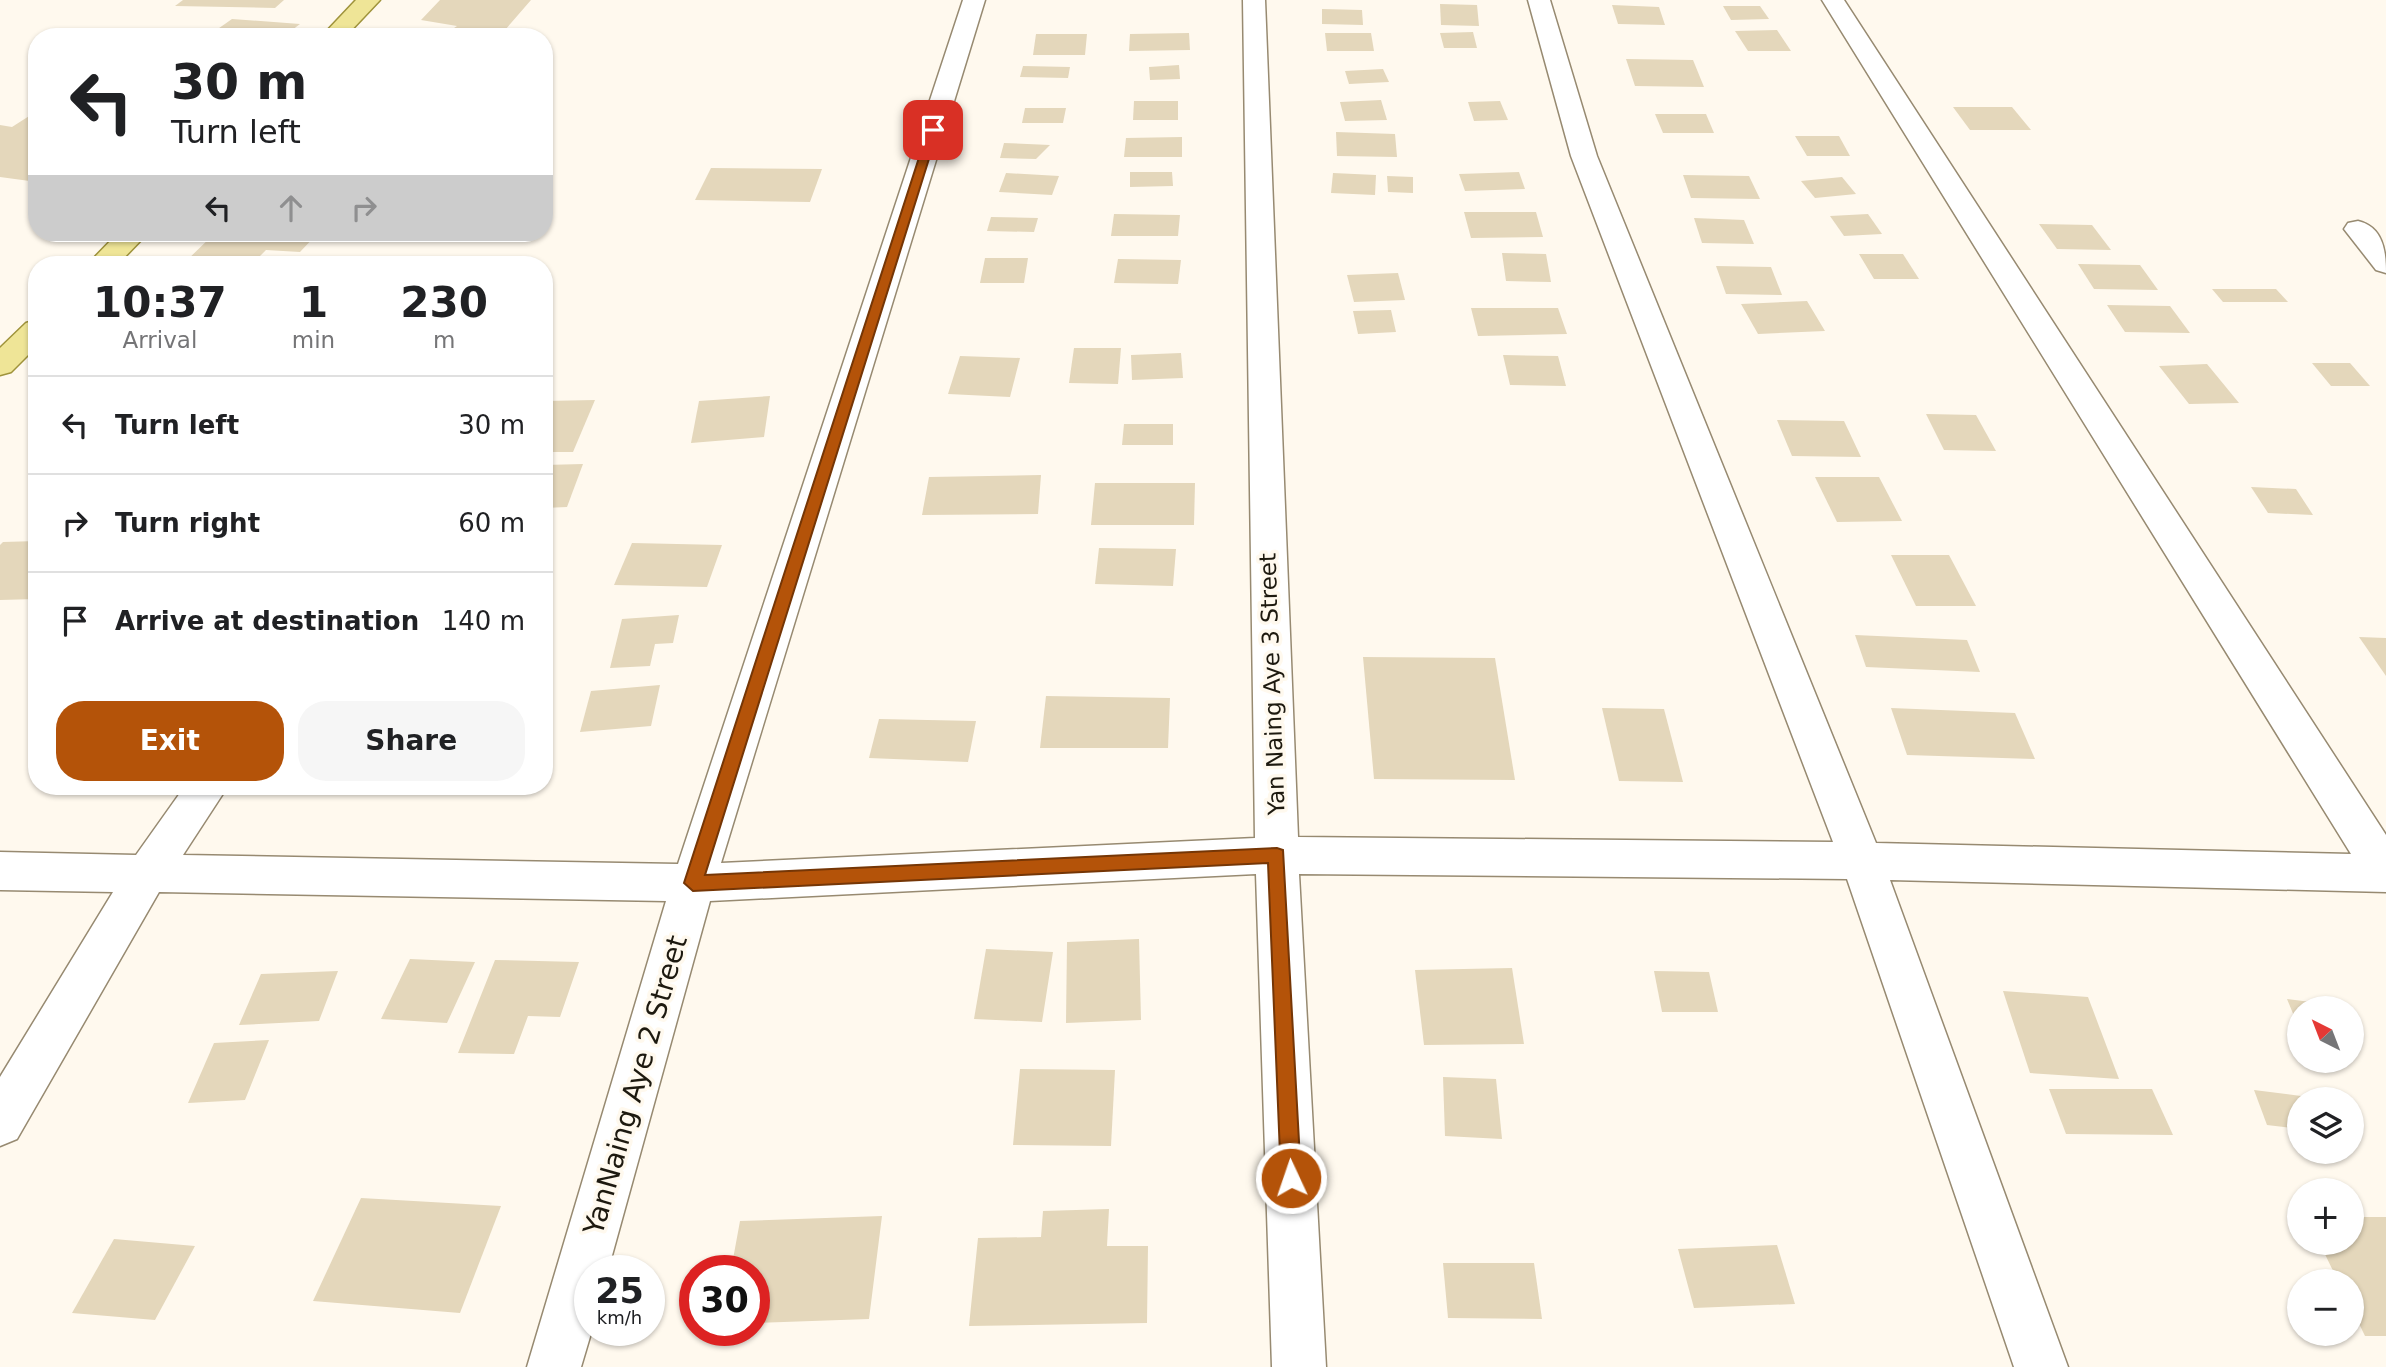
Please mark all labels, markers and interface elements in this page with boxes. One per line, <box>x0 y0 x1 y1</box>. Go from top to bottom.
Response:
text: 30 m <box>171 54 307 111</box>
icon: left <box>56 56 147 147</box>
pin <box>903 100 963 160</box>
icon: arrive <box>914 111 952 149</box>
text: Turn left <box>171 113 301 151</box>
icon: left <box>199 189 237 227</box>
icon: ahead <box>272 189 310 227</box>
icon: right <box>345 189 383 227</box>
text: 10:37 <box>93 278 227 327</box>
text: 1 <box>299 278 328 327</box>
text: 230 <box>400 278 488 327</box>
text: Arrival <box>123 327 197 353</box>
text: min <box>292 327 335 353</box>
text: m <box>433 327 455 353</box>
icon: left <box>56 406 94 444</box>
text: Turn left <box>115 410 239 440</box>
text: 30 m <box>458 410 525 440</box>
icon: right <box>56 504 94 542</box>
text: Turn right <box>115 508 260 538</box>
text: 60 m <box>458 508 525 538</box>
street label: Yan Naing Aye 3 Street <box>1254 553 1290 816</box>
icon: arrive <box>56 602 94 640</box>
text: Arrive at destination <box>115 606 419 636</box>
text: 140 m <box>442 606 525 636</box>
button: Exit <box>56 701 284 781</box>
button: Share <box>298 701 525 781</box>
street label: YanNaing Aye 2 Street <box>577 931 694 1240</box>
north arrow <box>2287 996 2364 1073</box>
map controls <box>2287 996 2364 1346</box>
button: layers <box>2287 1087 2364 1164</box>
position arrow <box>1254 1141 1328 1215</box>
button: + <box>2287 1178 2364 1255</box>
speed limit sign: 30 <box>679 1255 770 1346</box>
button: − <box>2287 1269 2364 1346</box>
text: 25 <box>595 1271 644 1311</box>
text: km/h <box>597 1307 642 1328</box>

